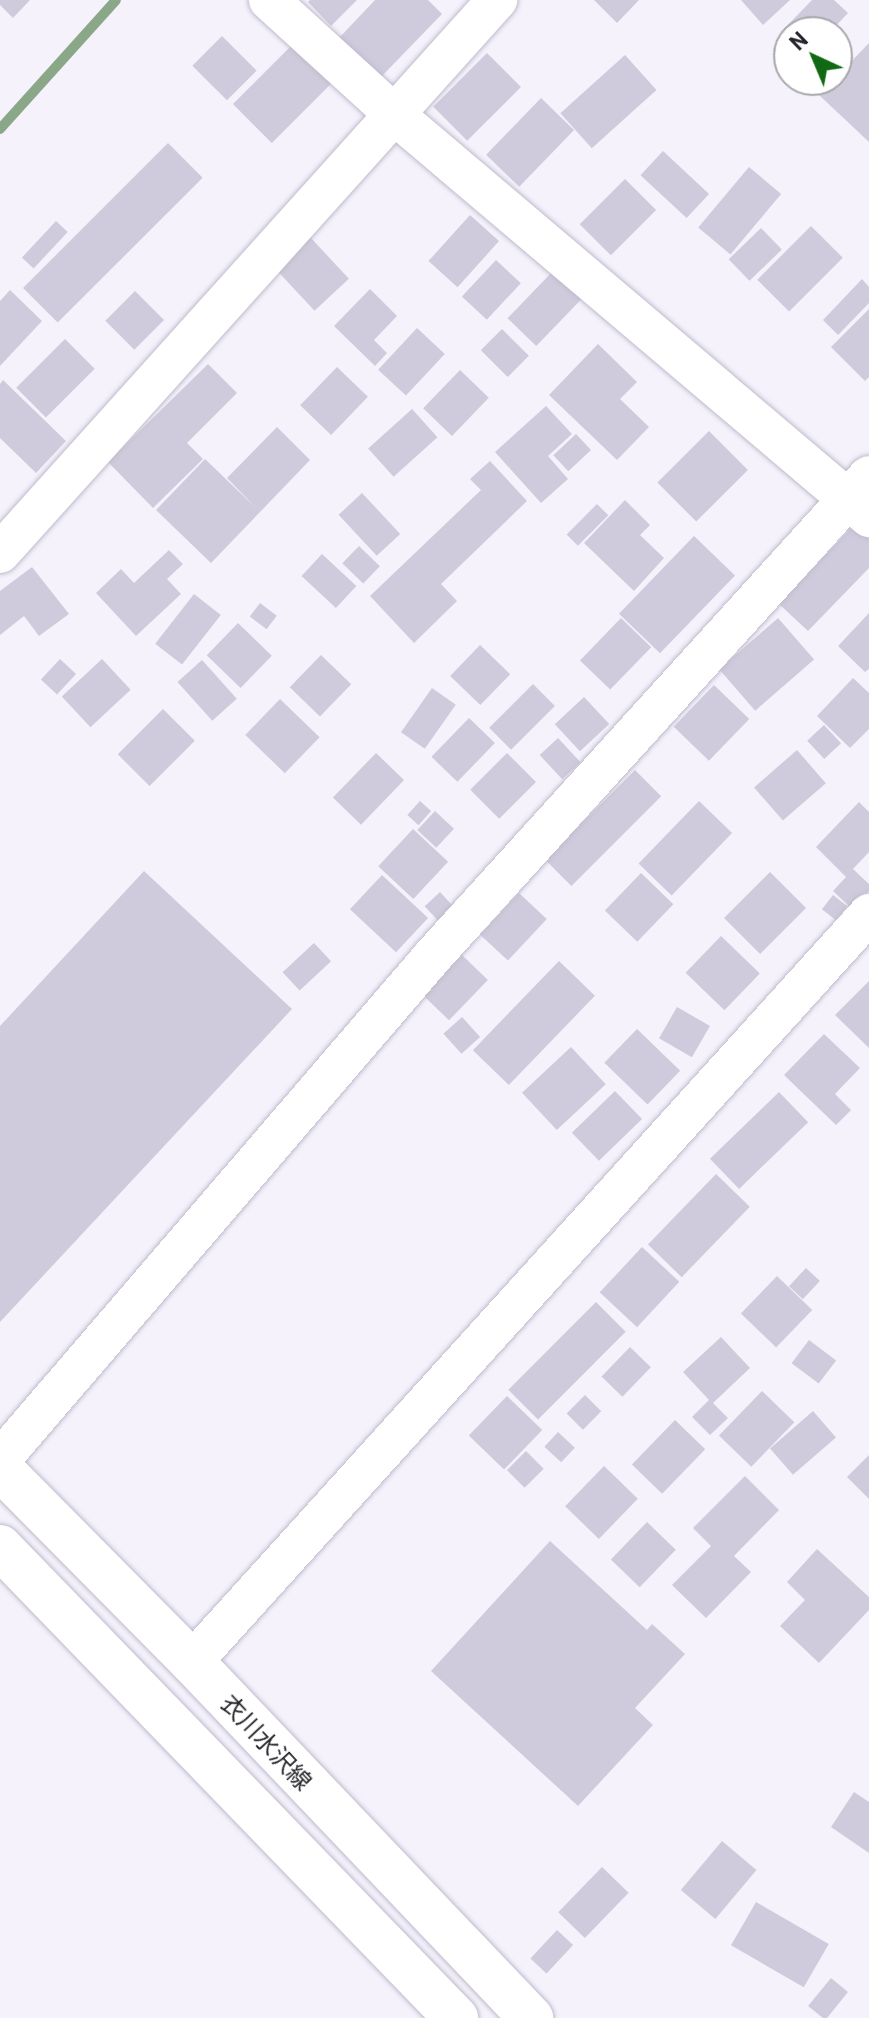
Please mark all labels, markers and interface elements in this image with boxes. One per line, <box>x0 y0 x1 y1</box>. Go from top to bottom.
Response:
north arrow <box>773 16 853 96</box>
text: N <box>783 26 812 55</box>
street label: 衣川水沢線 <box>216 1688 318 1796</box>

